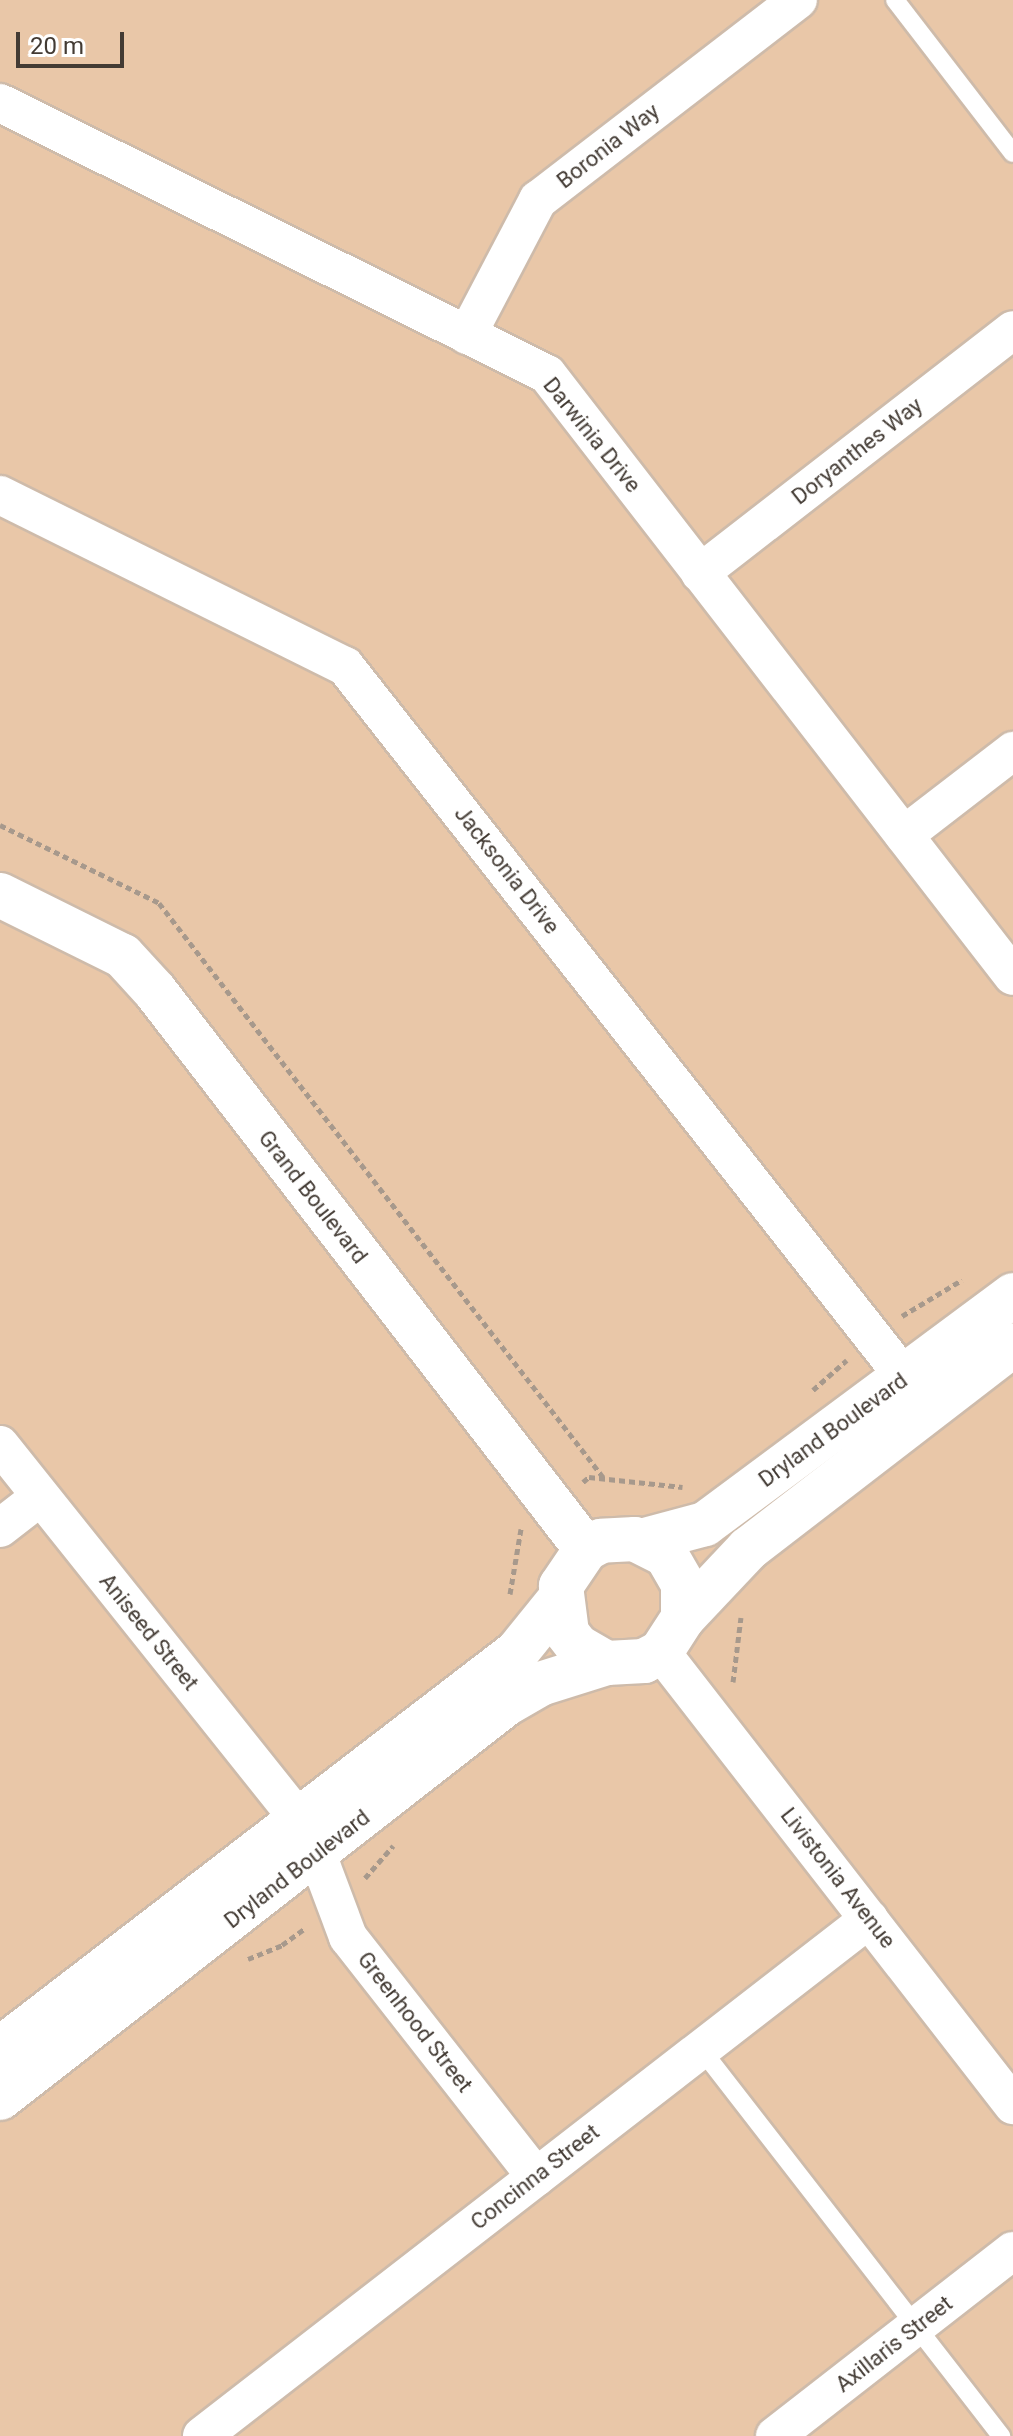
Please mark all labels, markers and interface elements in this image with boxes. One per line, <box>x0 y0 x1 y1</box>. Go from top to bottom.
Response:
scale bar <box>20 16 128 66</box>
text: 20 m <box>30 32 84 60</box>
street label: Boronia Way <box>552 98 664 194</box>
street label: Darwinia Drive <box>538 372 646 498</box>
street label: Doryanthes Way <box>787 392 927 510</box>
street label: Jacksonia Drive <box>449 801 565 939</box>
street label: Grand Boulevard <box>253 1125 373 1269</box>
street label: Dryland Boulevard <box>754 1367 912 1493</box>
street label: Aniseed Street <box>94 1568 204 1696</box>
street label: Livistonia Avenue <box>775 1803 901 1953</box>
street label: Dryland Boulevard <box>219 1804 375 1934</box>
street label: Greenhood Street <box>352 1947 478 2097</box>
street label: Concinna Street <box>466 2119 604 2235</box>
street label: Axillaris Street <box>830 2290 958 2398</box>

